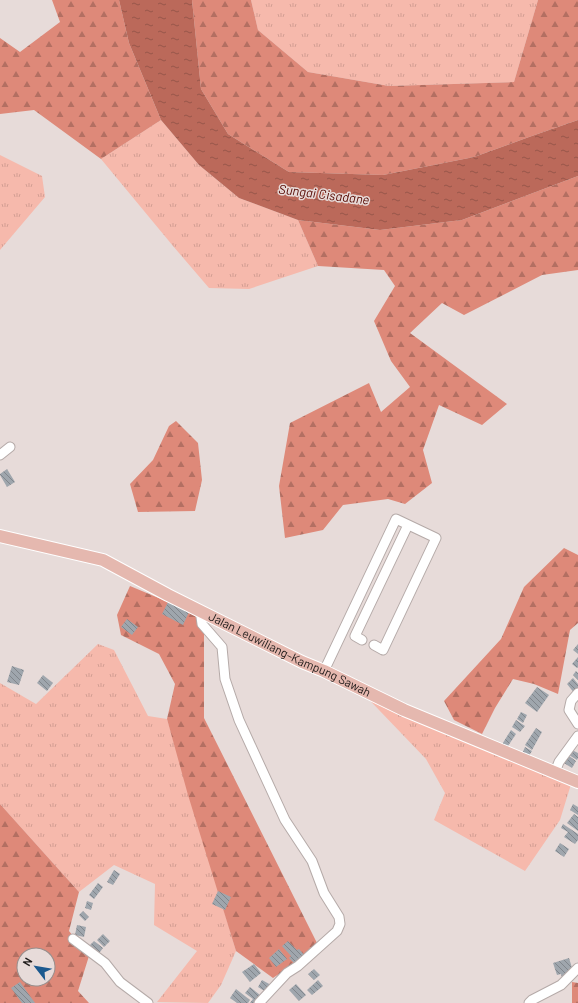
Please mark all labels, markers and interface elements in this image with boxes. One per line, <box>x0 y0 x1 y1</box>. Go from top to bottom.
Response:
water label: Sungai Cisadane <box>278 180 371 208</box>
street label: Jalan Leuwiliang–Kampung Sawah <box>207 608 373 699</box>
north arrow <box>16 947 56 987</box>
text: N <box>20 955 34 968</box>

